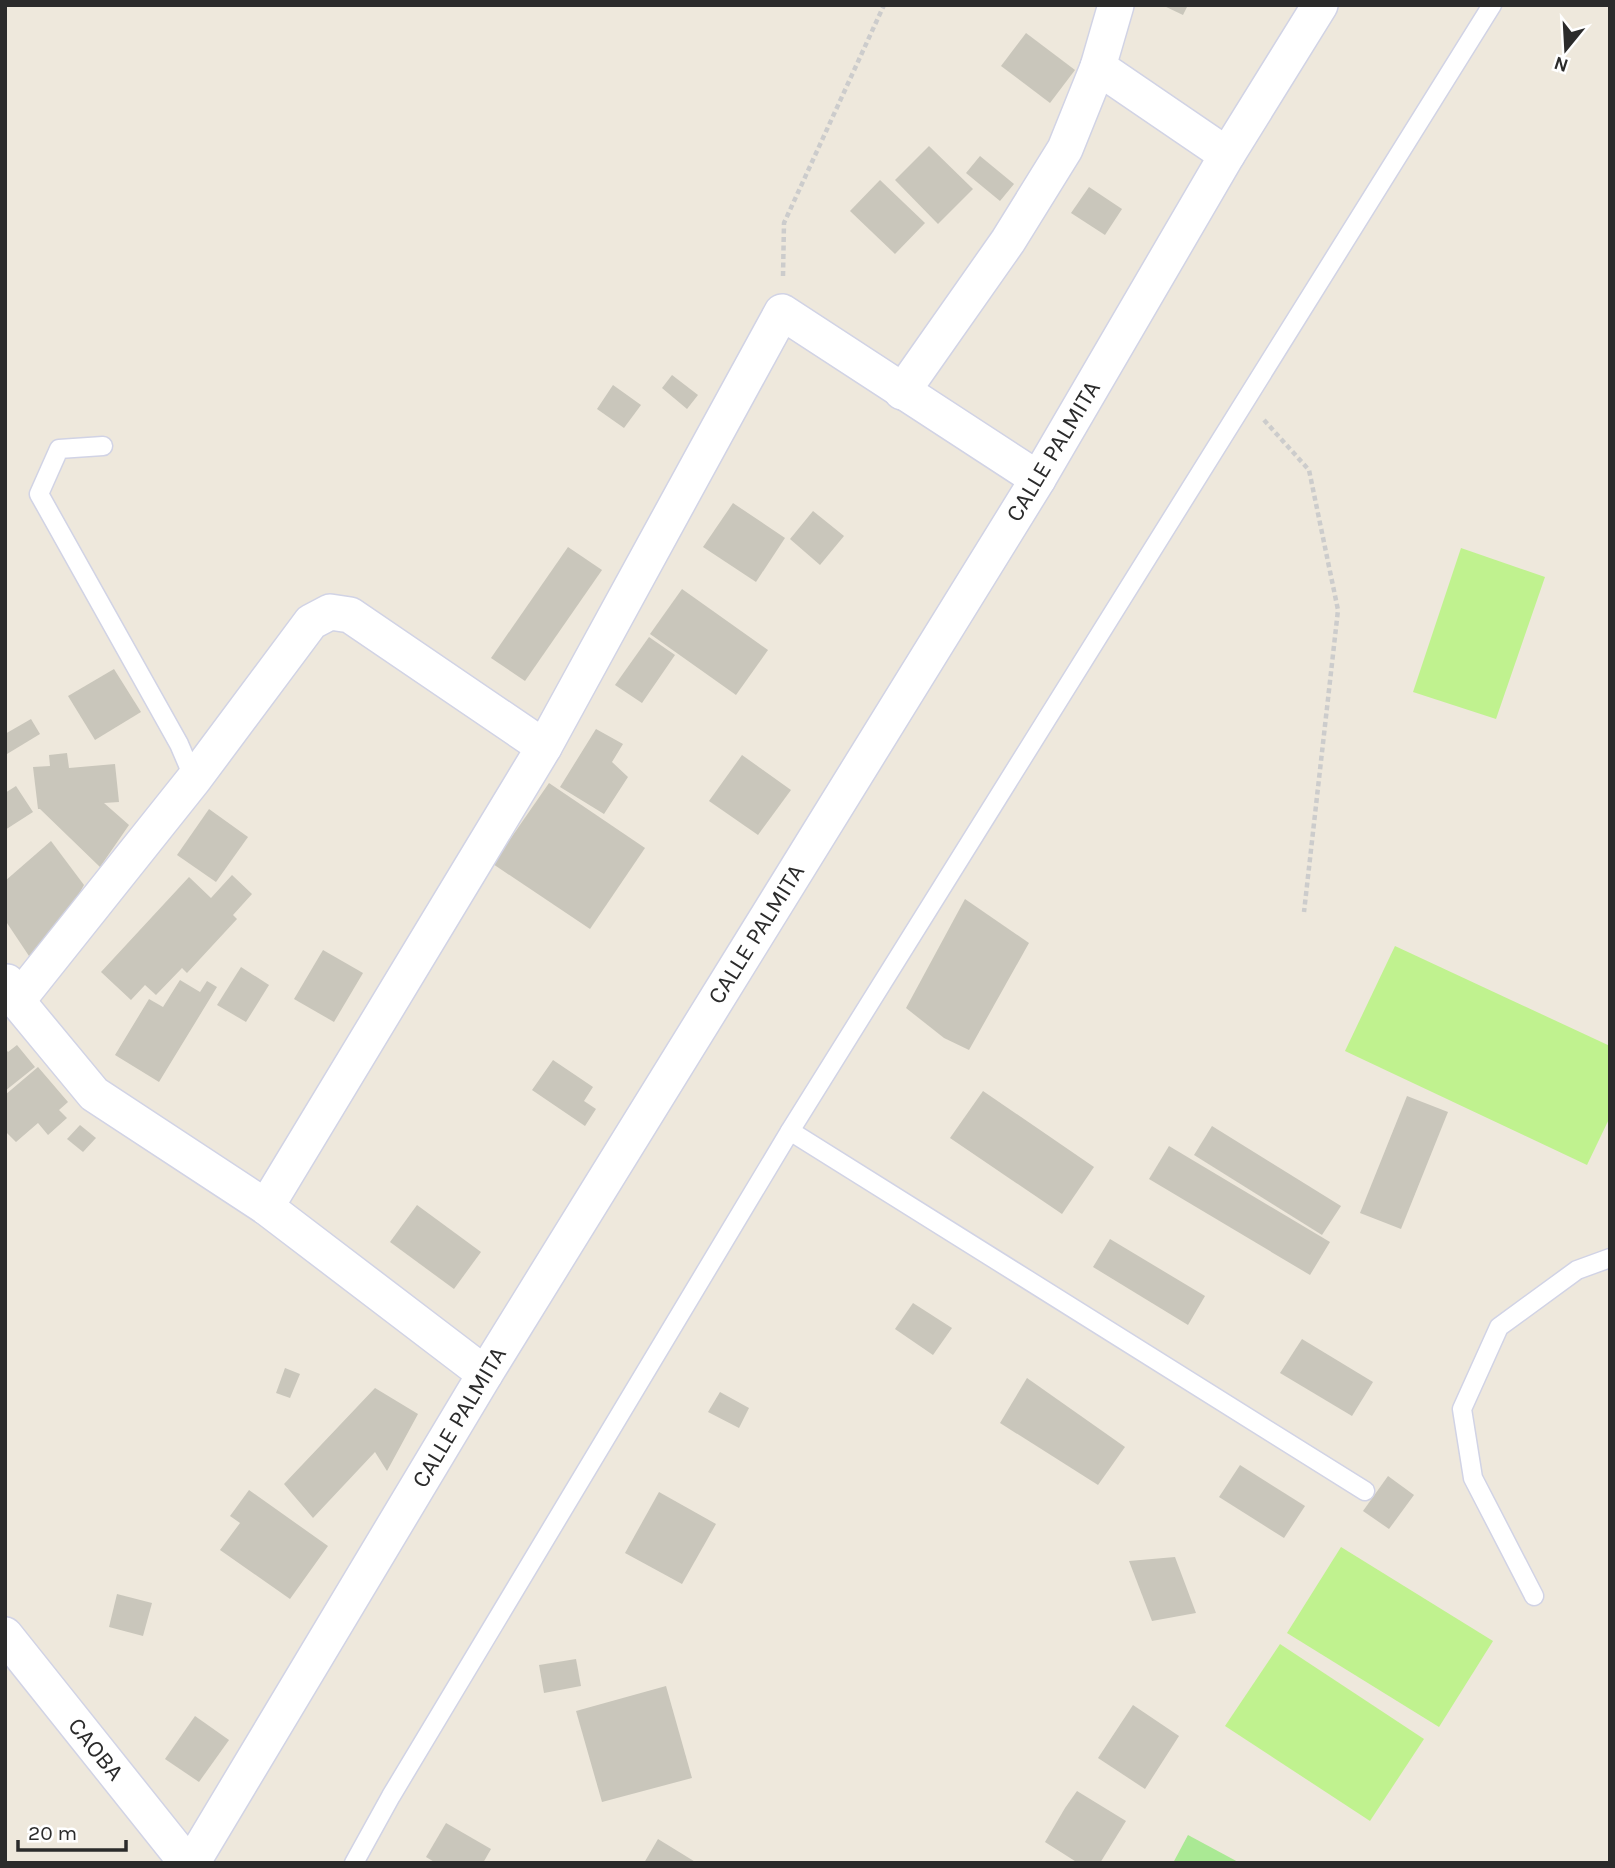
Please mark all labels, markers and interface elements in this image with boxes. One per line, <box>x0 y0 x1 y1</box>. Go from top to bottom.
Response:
north arrow <box>1531 14 1601 84</box>
text: N <box>1551 52 1571 77</box>
street label: CALLE PALMITA <box>1000 375 1106 527</box>
street label: CALLE PALMITA <box>702 859 810 1009</box>
street label: CALLE PALMITA <box>406 1341 512 1493</box>
street label: CAOBA <box>62 1712 130 1786</box>
scale bar <box>18 1808 126 1852</box>
text: 20 m <box>28 1821 77 1845</box>

